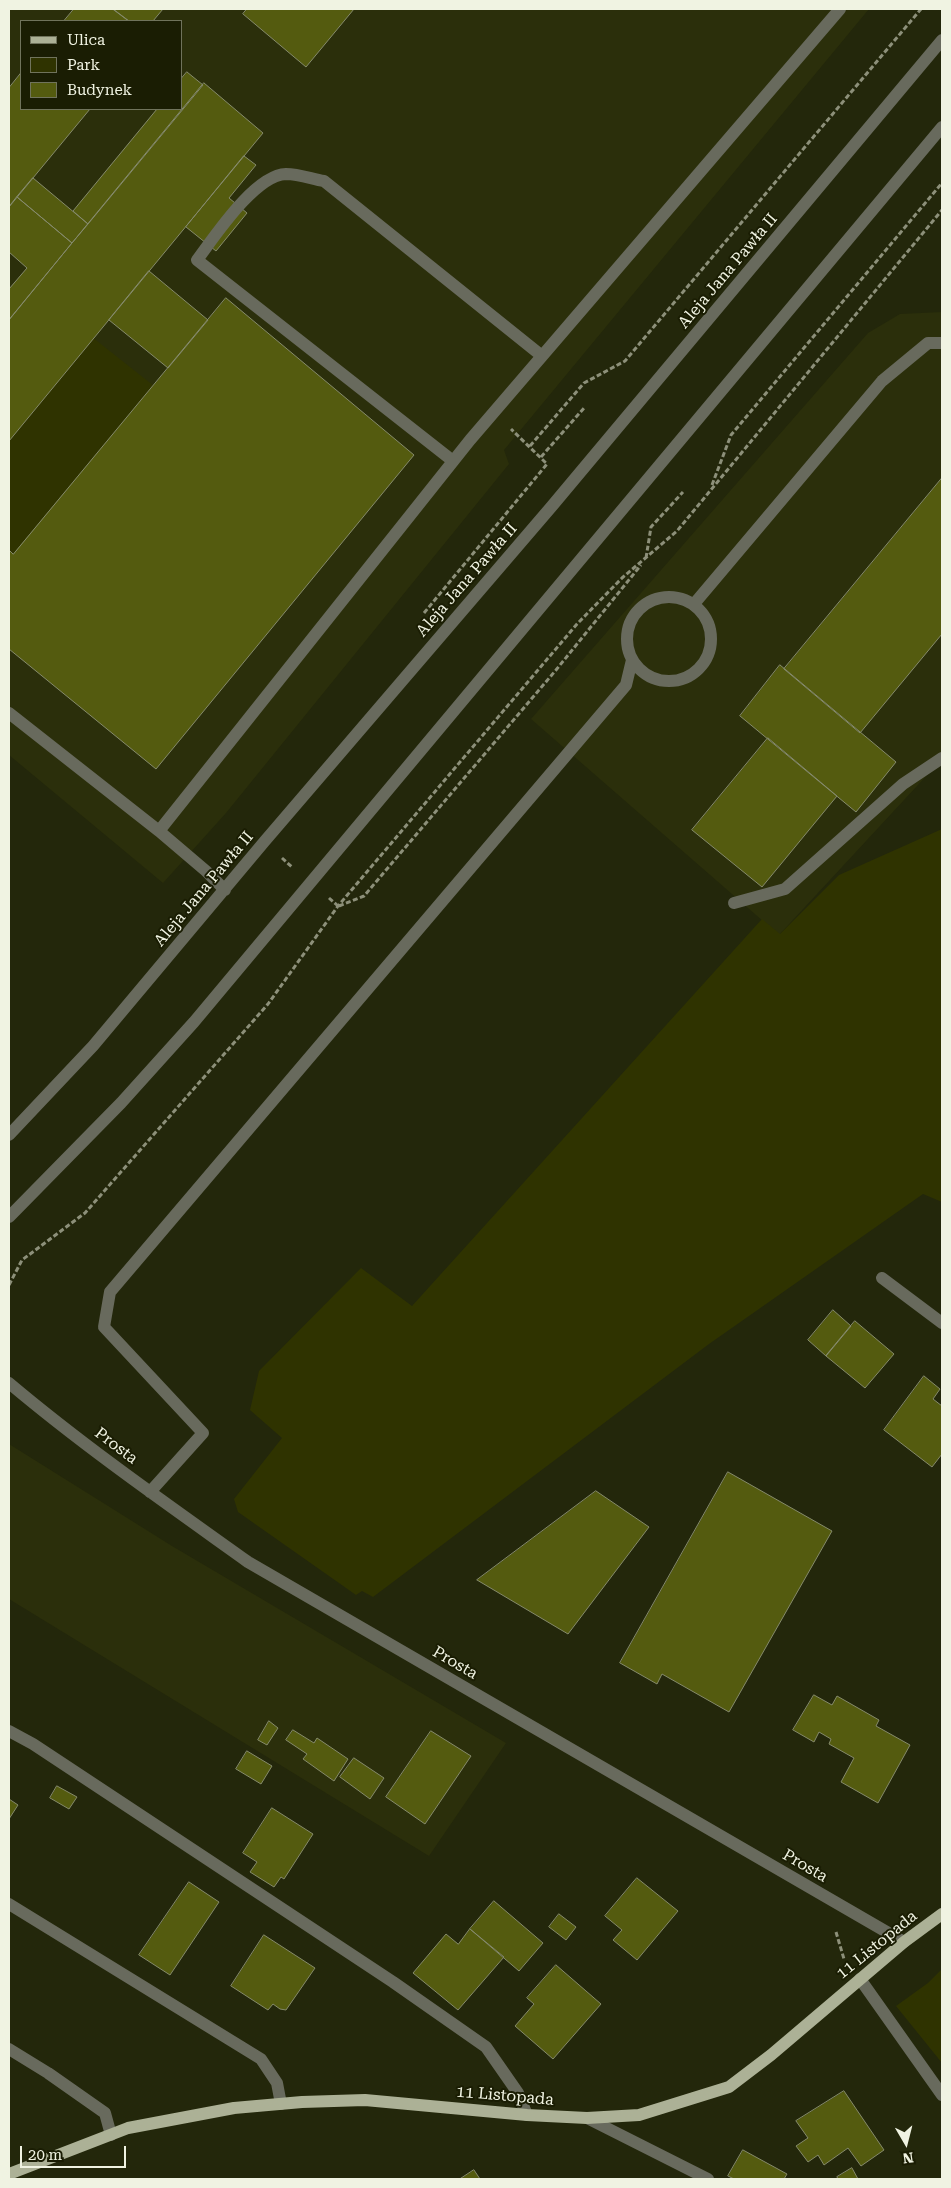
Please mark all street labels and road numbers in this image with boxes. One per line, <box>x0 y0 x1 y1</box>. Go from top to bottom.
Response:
street label: Aleja Jana Pawła II <box>674 210 782 332</box>
street label: Aleja Jana Pawła II <box>412 519 522 641</box>
street label: Aleja Jana Pawła II <box>150 828 258 950</box>
street label: Prosta <box>91 1424 141 1468</box>
street label: Prosta <box>429 1643 481 1683</box>
street label: Prosta <box>779 1846 831 1886</box>
street label: 11 Listopada <box>833 1907 921 1983</box>
street label: 11 Listopada <box>455 2082 555 2110</box>

